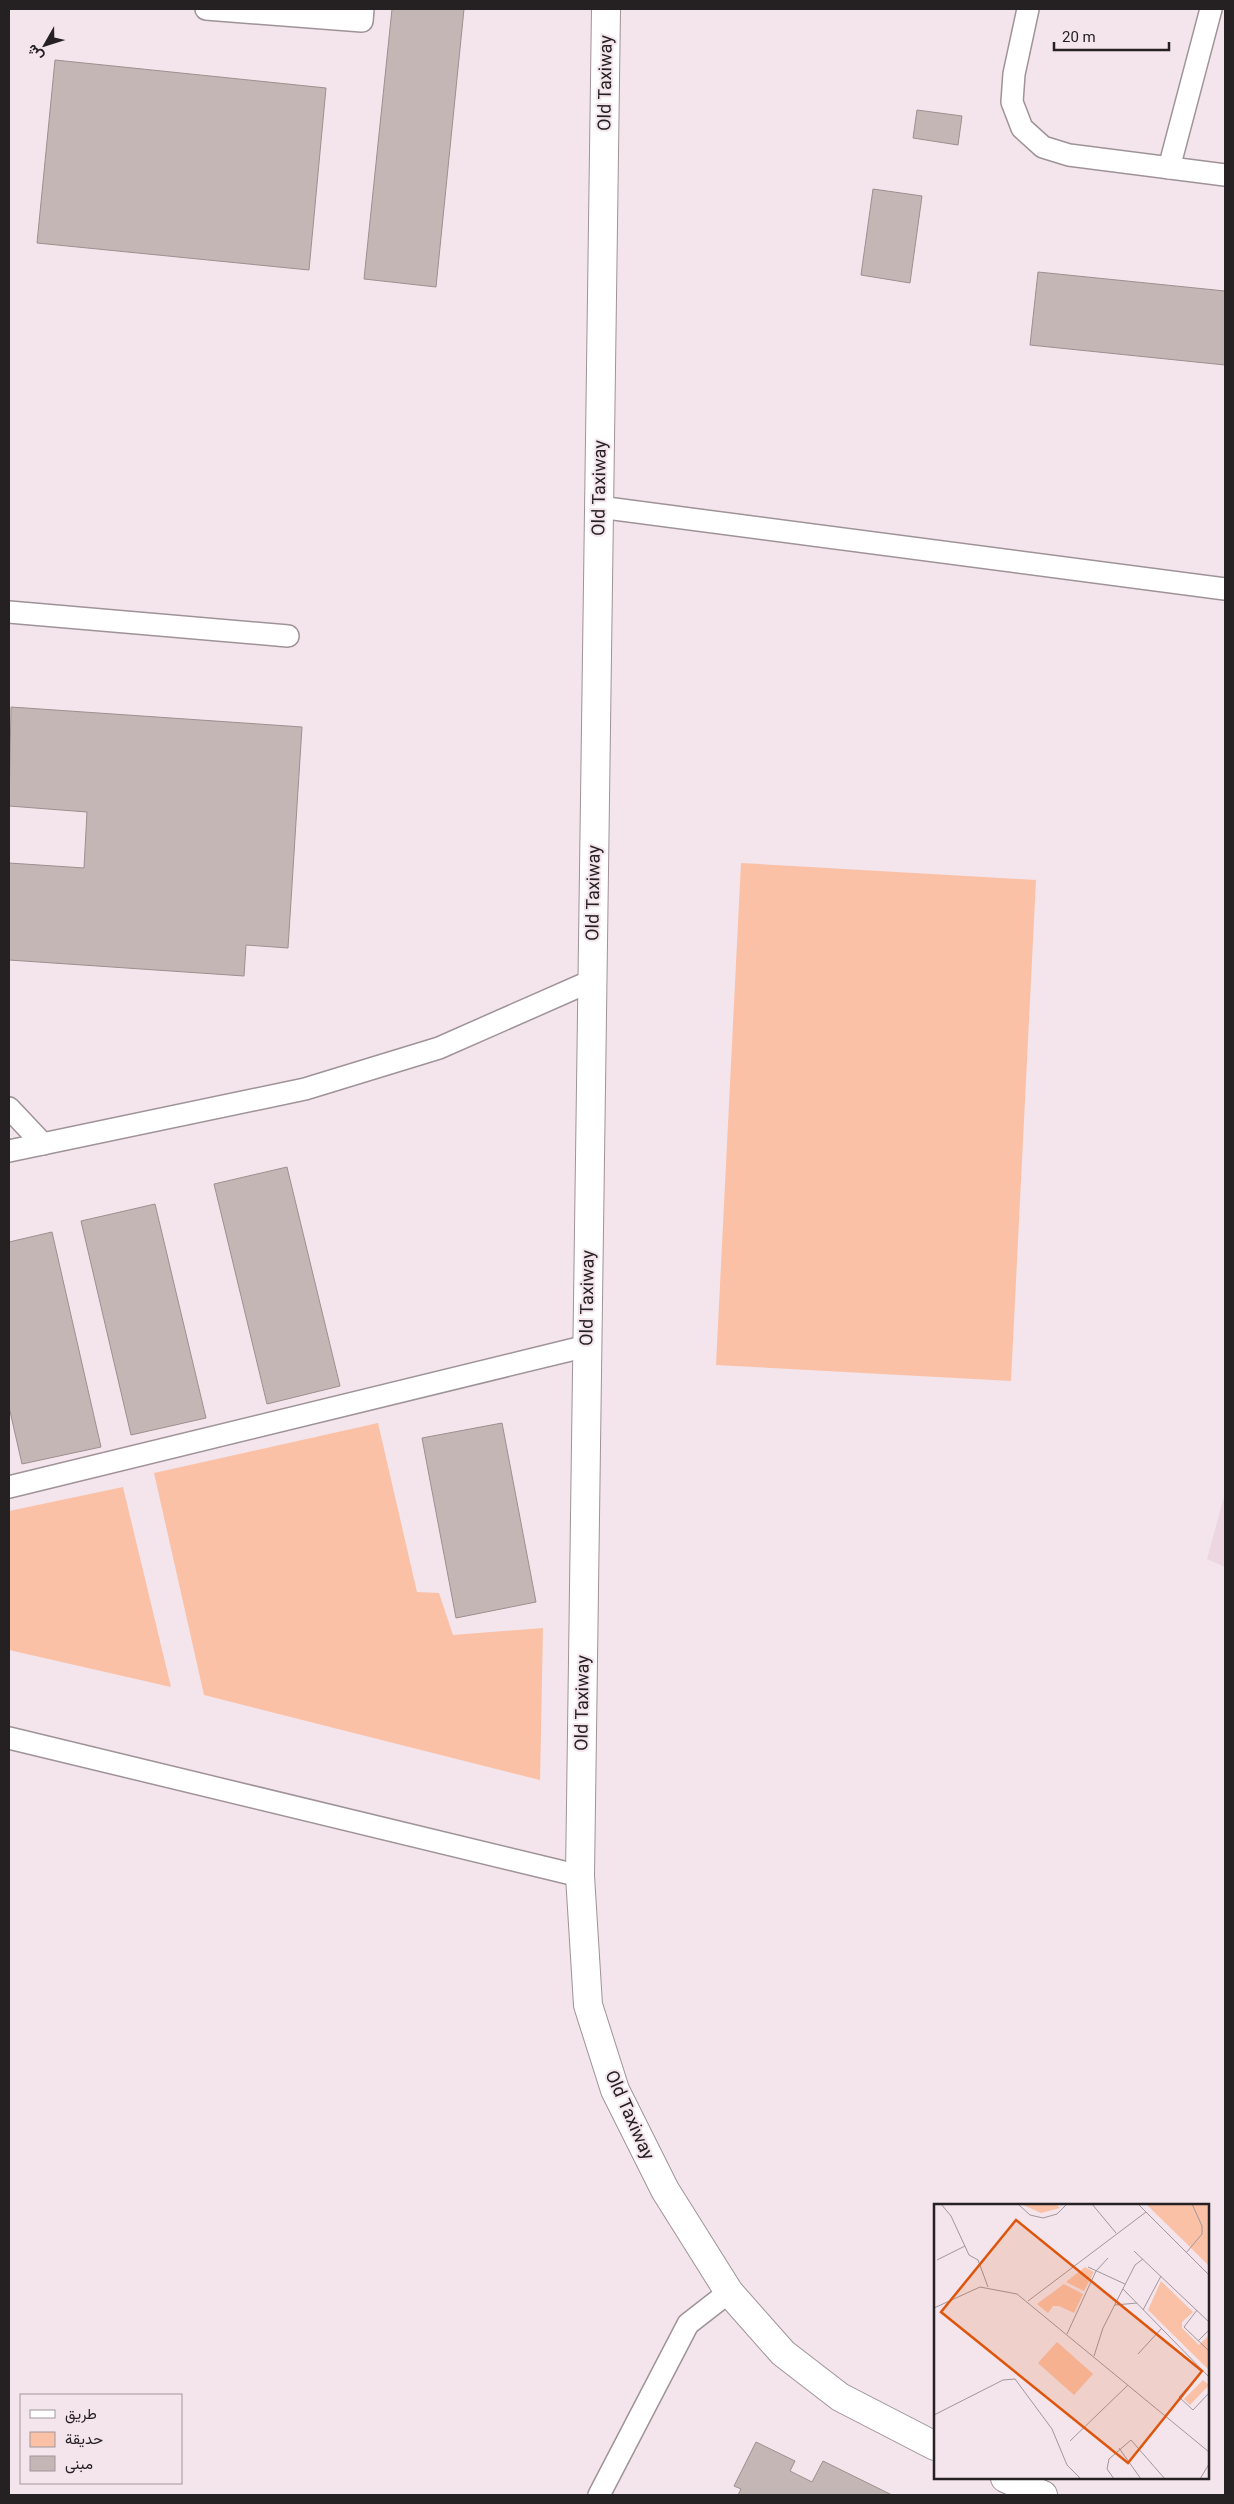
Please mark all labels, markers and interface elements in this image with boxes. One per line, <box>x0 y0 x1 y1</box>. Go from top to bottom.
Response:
north arrow <box>20 20 70 70</box>
scale bar <box>1054 20 1169 52</box>
text: 20 m <box>1062 28 1096 46</box>
street label: Old Taxiway <box>593 35 616 131</box>
text: ش <box>23 41 47 65</box>
street label: Old Taxiway <box>587 440 610 536</box>
street label: Old Taxiway <box>581 845 604 941</box>
street label: Old Taxiway <box>575 1250 598 1346</box>
street label: Old Taxiway <box>570 1655 593 1751</box>
street label: Old Taxiway <box>601 2067 660 2163</box>
inset map <box>934 2204 1209 2479</box>
legend <box>20 2394 182 2484</box>
text: طريق <box>65 2405 97 2424</box>
text: حديقة <box>65 2430 103 2448</box>
text: مبنى <box>65 2455 93 2474</box>

